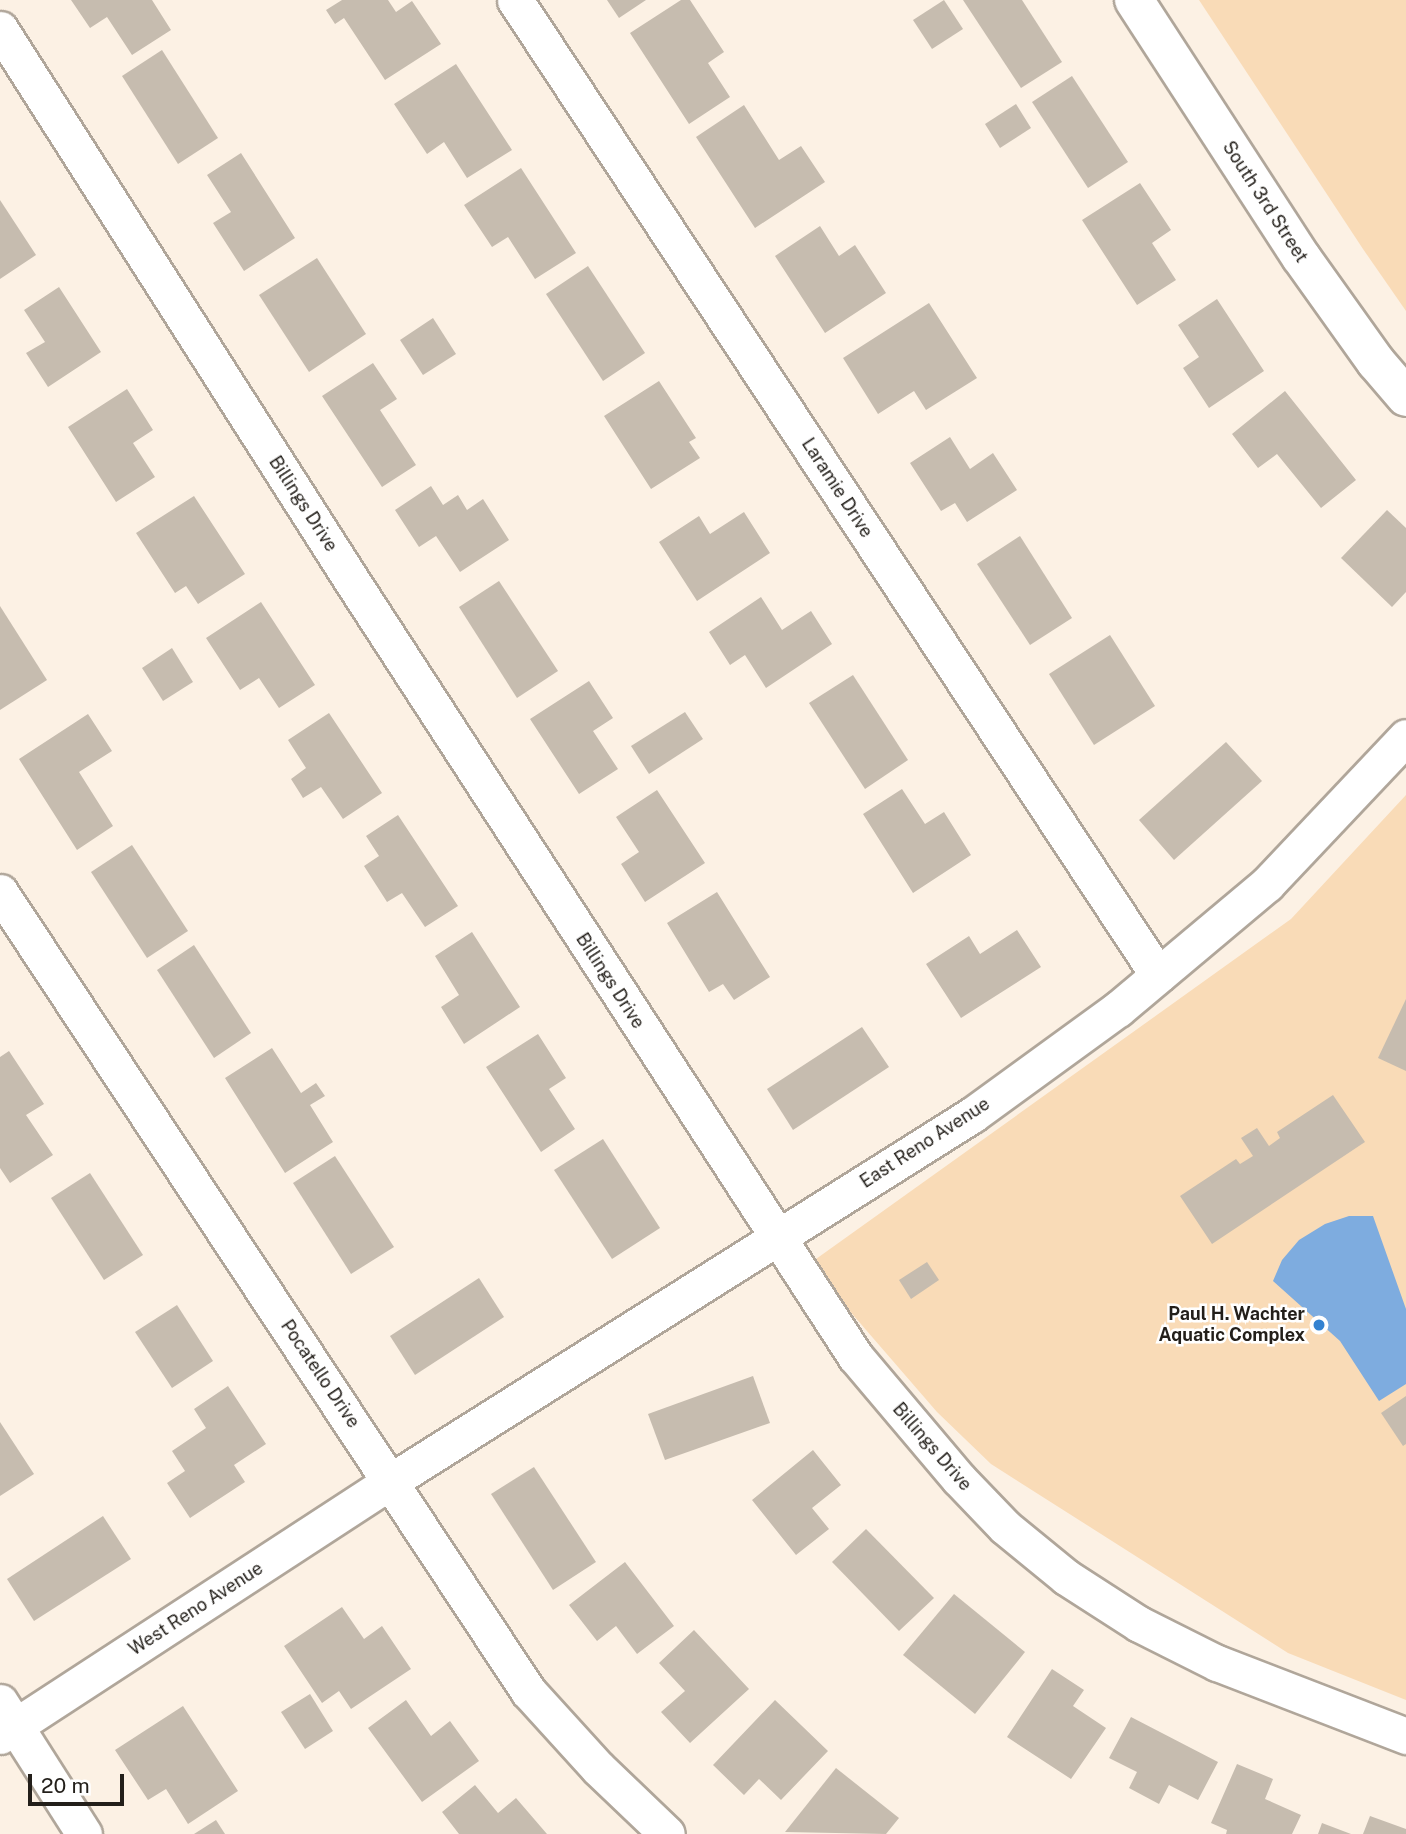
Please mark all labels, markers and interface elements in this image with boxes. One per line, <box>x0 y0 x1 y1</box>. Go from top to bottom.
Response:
street label: South 3rd Street <box>1218 137 1312 267</box>
street label: Laramie Drive <box>797 434 877 542</box>
street label: Billings Drive <box>264 452 342 556</box>
street label: Billings Drive <box>571 929 649 1033</box>
street label: East Reno Avenue <box>856 1093 994 1193</box>
place label: Paul H. Wachter Aquatic Complex <box>1159 1304 1305 1346</box>
street label: Pocatello Drive <box>276 1316 364 1432</box>
marker: Paul H. Wachter Aquatic Complex <box>1311 1317 1327 1333</box>
street label: Billings Drive <box>888 1399 976 1495</box>
street label: West Reno Avenue <box>125 1558 267 1660</box>
scale bar <box>32 1760 128 1804</box>
text: 20 m <box>41 1773 90 1798</box>

